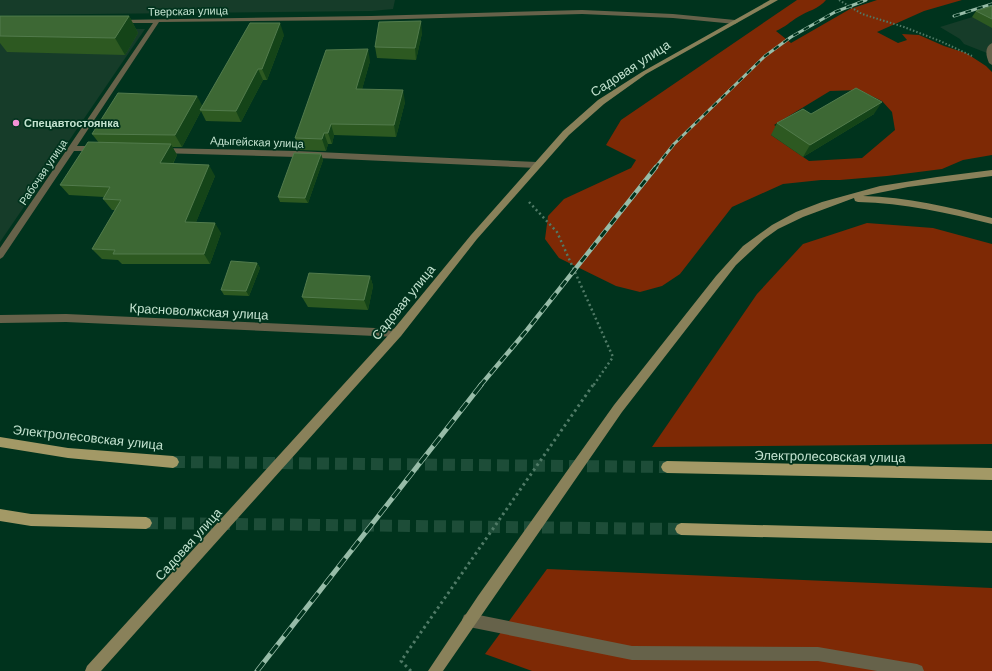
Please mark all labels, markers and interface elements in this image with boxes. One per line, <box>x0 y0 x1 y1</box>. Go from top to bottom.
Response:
street label: Тверская улица <box>148 4 229 18</box>
street label: Садовая улица <box>588 37 674 100</box>
place label: Спецавтостоянка <box>24 117 120 129</box>
marker: Спецавтостоянка <box>11 118 21 128</box>
street label: Адыгейская улица <box>210 134 305 150</box>
street label: Рабочая улица <box>17 136 70 207</box>
street label: Садовая улица <box>369 261 439 343</box>
street label: Красноволжская улица <box>129 300 270 323</box>
street label: Электролесовская улица <box>12 422 165 453</box>
street label: Электролесовская улица <box>754 448 906 465</box>
street label: Садовая улица <box>152 505 225 584</box>

